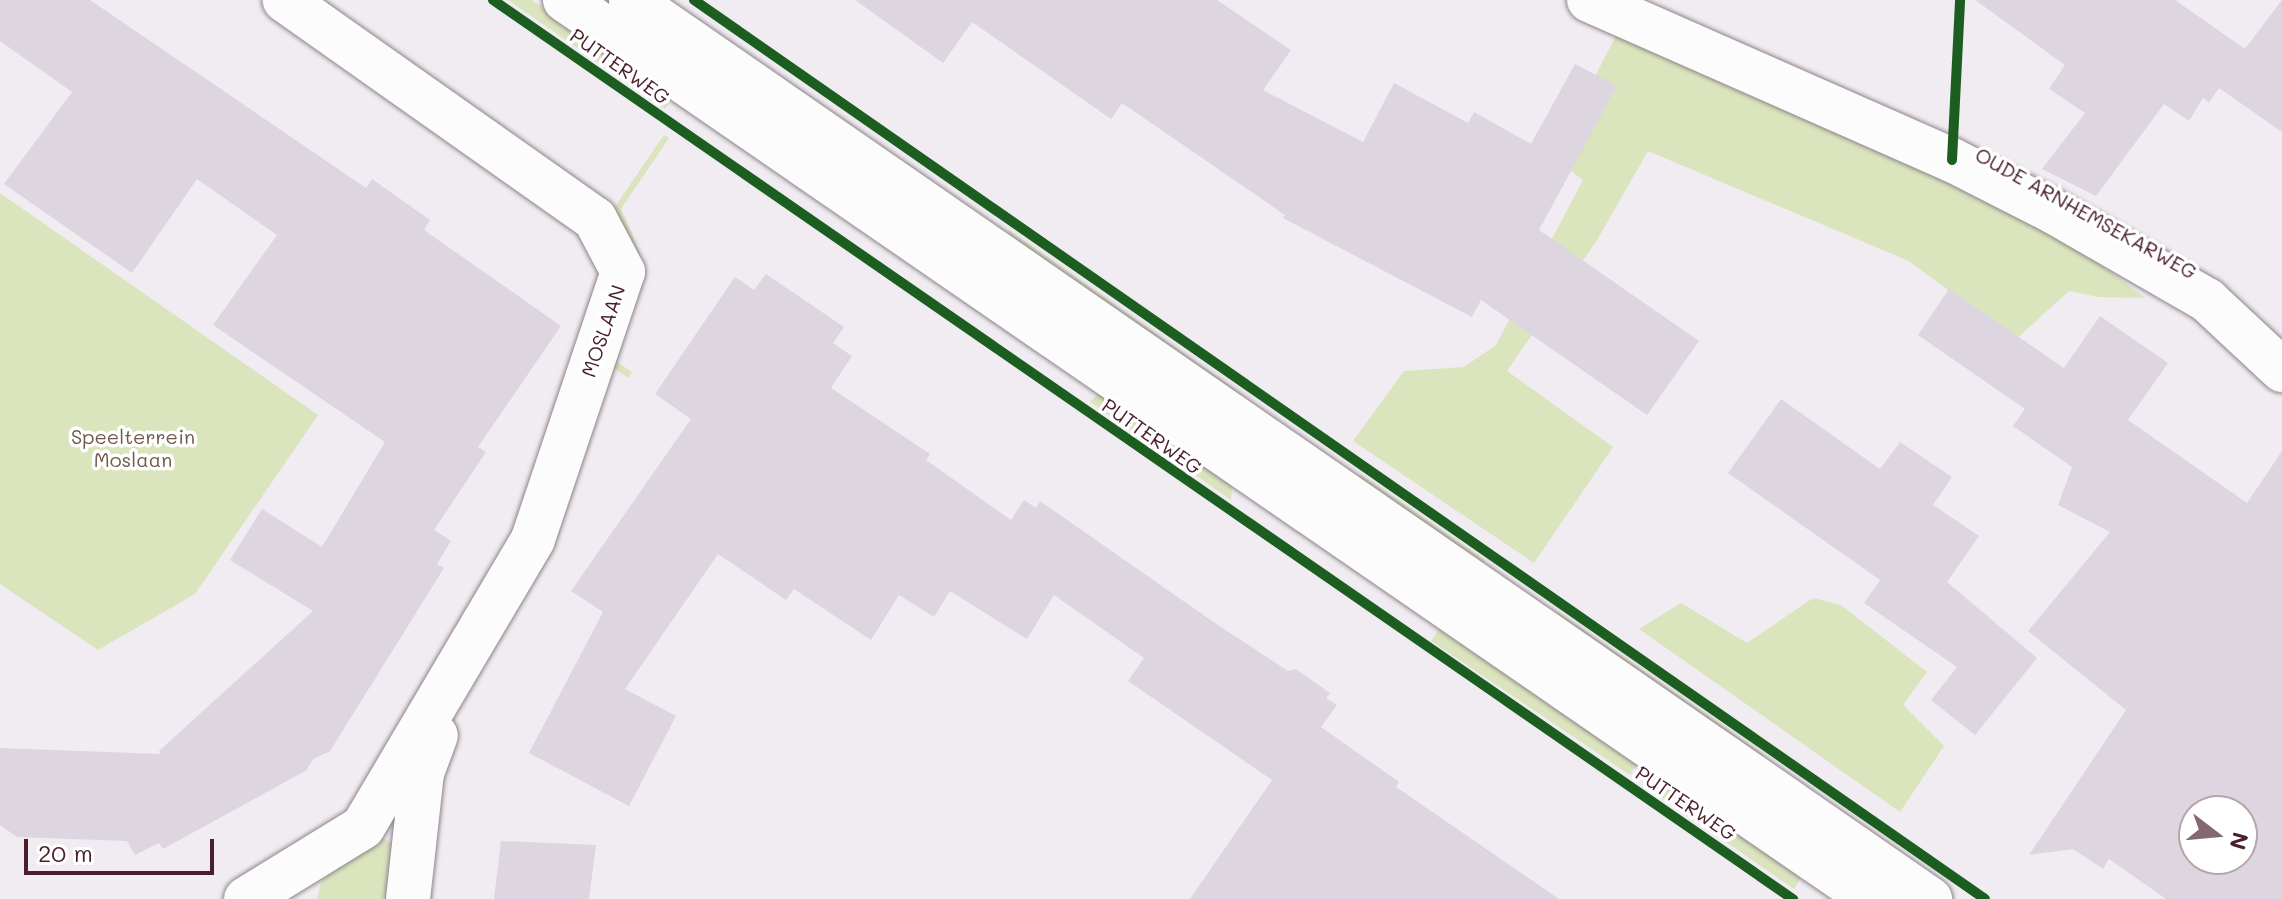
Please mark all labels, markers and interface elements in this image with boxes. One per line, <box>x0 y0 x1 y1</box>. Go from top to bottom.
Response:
street label: PUTTERWEG <box>566 23 674 109</box>
street label: OUDE ARNHEMSEKARWEG <box>1971 142 2201 284</box>
street label: MOSLAAN <box>576 282 630 380</box>
street label: PUTTERWEG <box>1098 393 1206 479</box>
park label: Speelterrein Moslaan <box>71 425 195 472</box>
street label: PUTTERWEG <box>1631 761 1741 845</box>
north arrow <box>2178 795 2258 875</box>
scale bar <box>28 823 218 873</box>
text: N <box>2223 829 2256 853</box>
text: 20 m <box>38 837 93 868</box>

